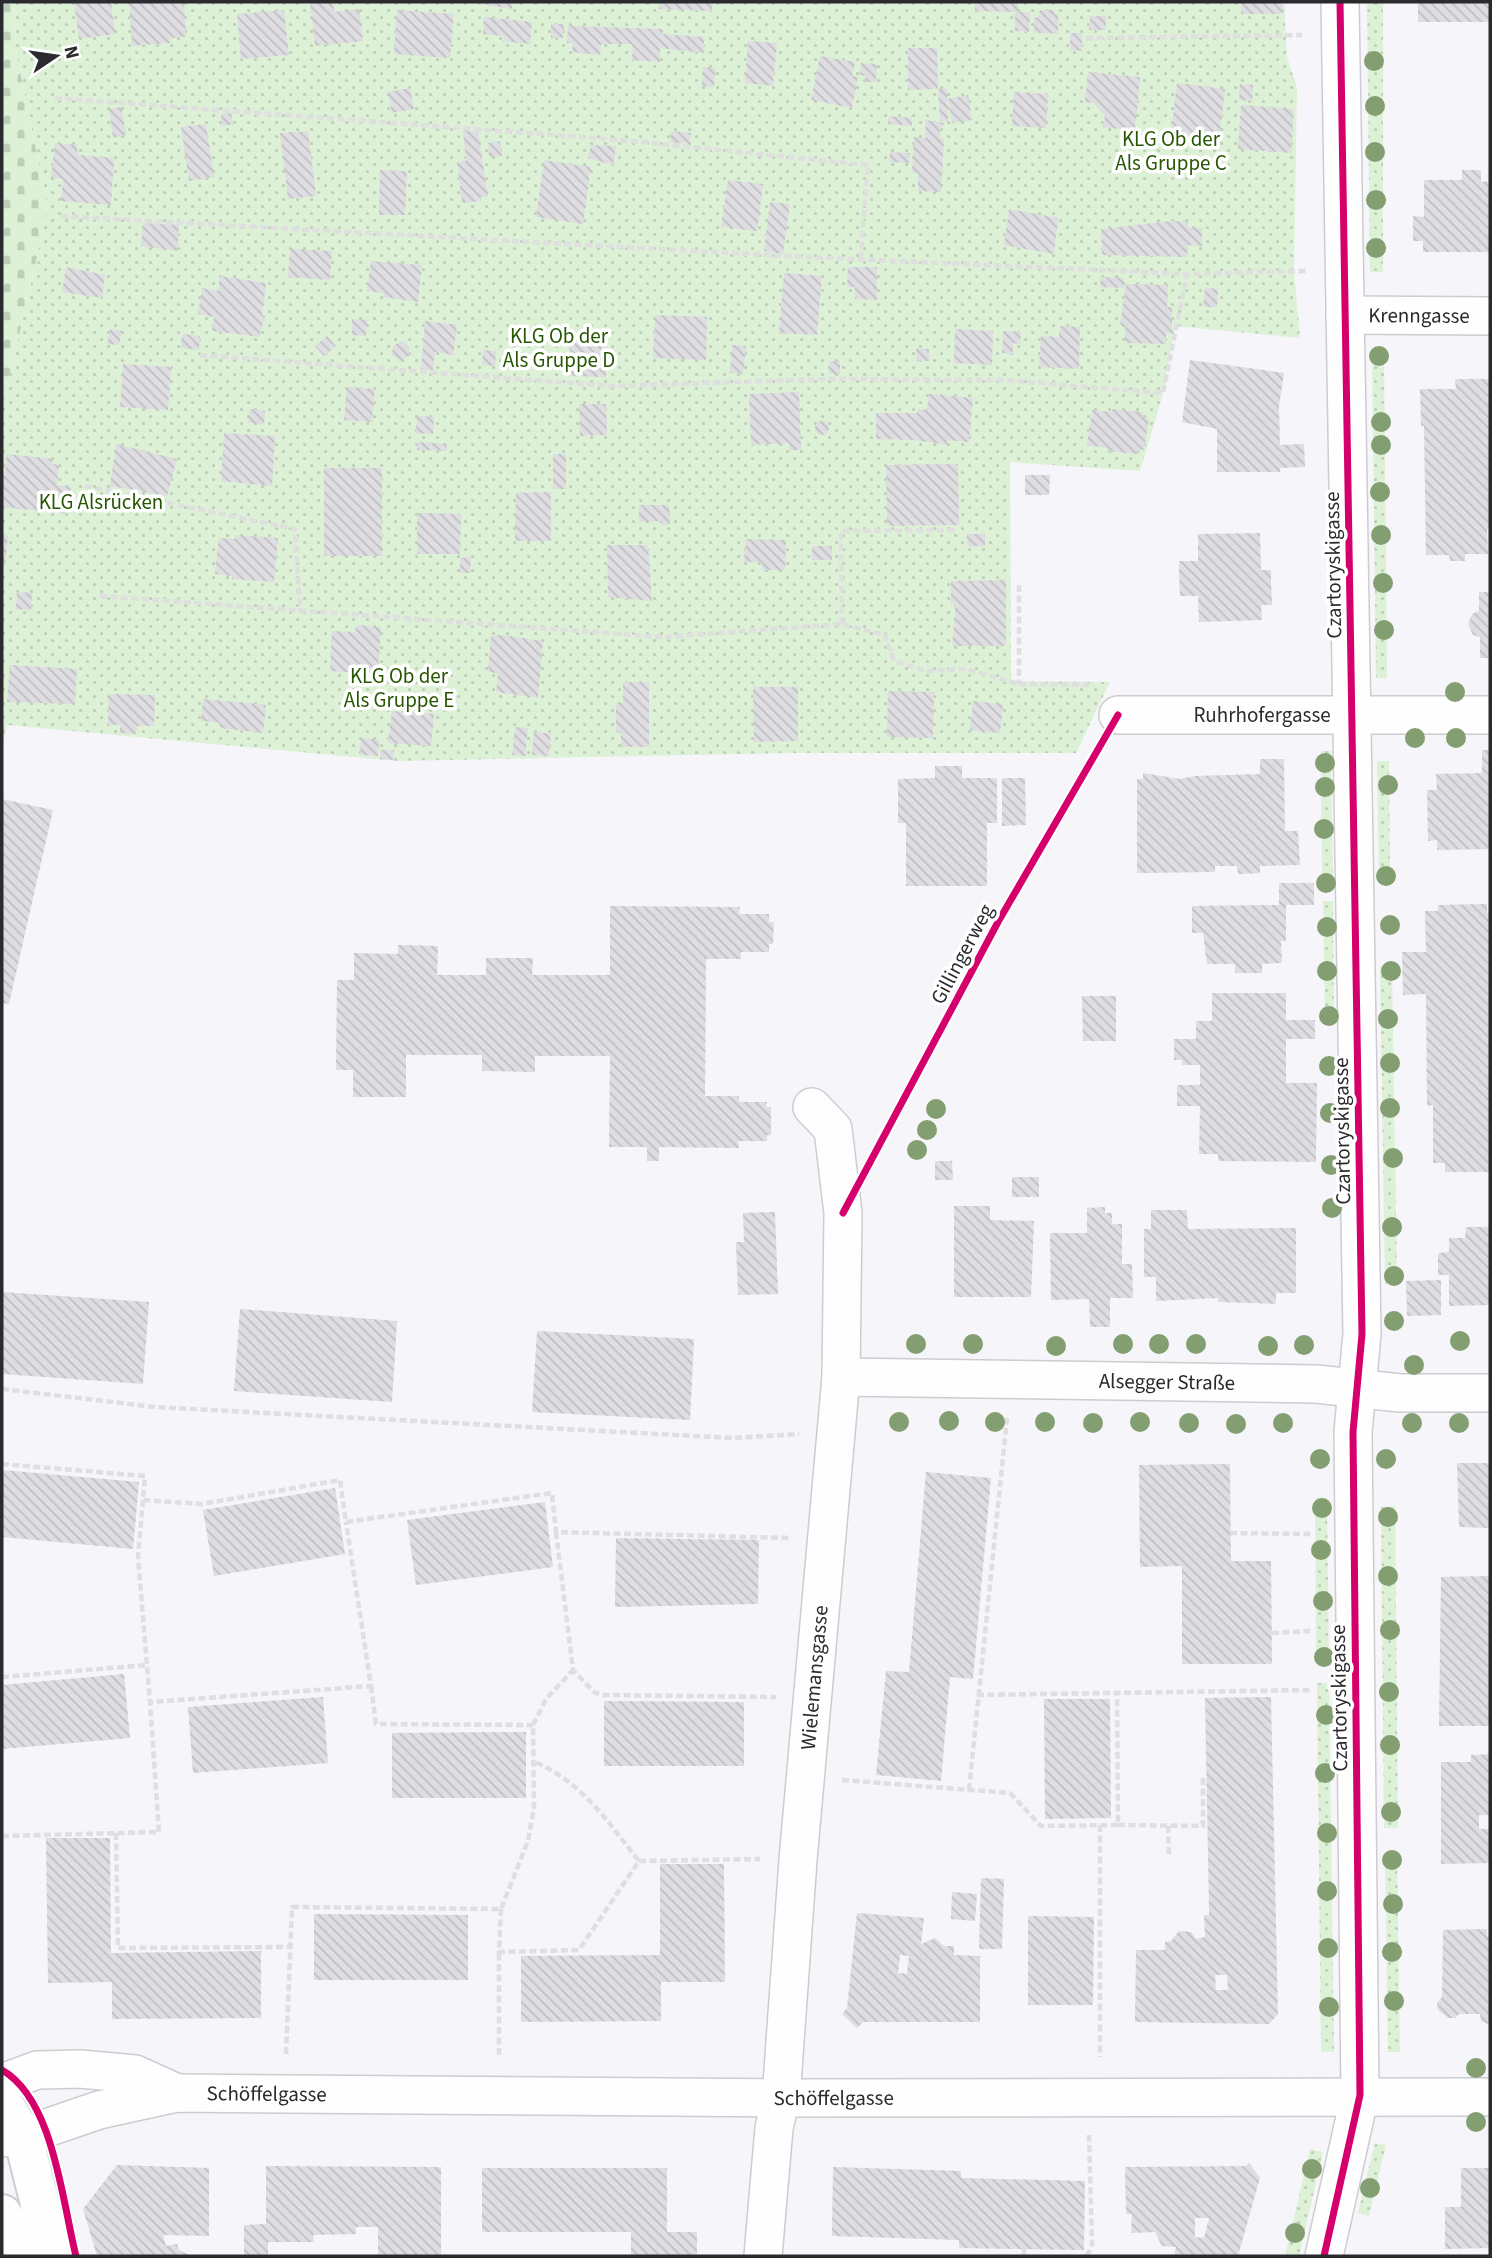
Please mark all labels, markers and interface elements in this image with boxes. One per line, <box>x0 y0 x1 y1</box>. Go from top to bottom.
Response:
north arrow <box>21 21 91 91</box>
text: N <box>57 43 86 62</box>
park label: KLG Ob der Als Gruppe C <box>1115 124 1227 178</box>
street label: Krenngasse <box>1368 300 1470 331</box>
park label: KLG Ob der Als Gruppe D <box>503 321 615 375</box>
park label: KLG Alsrücken <box>39 487 163 517</box>
street label: Czartoryskigasse <box>1317 491 1349 639</box>
park label: KLG Ob der Als Gruppe E <box>344 661 454 715</box>
street label: Ruhrhofergasse <box>1193 700 1331 730</box>
street label: Gillingerweg <box>923 898 1001 1009</box>
street label: Czartoryskigasse <box>1326 1057 1358 1205</box>
street label: Alsegger Straße <box>1099 1366 1235 1398</box>
street label: Wielemansgasse <box>793 1604 836 1751</box>
street label: Czartoryskigasse <box>1323 1624 1355 1772</box>
street label: Schöffelgasse <box>207 2078 327 2109</box>
street label: Schöffelgasse <box>774 2083 894 2113</box>

